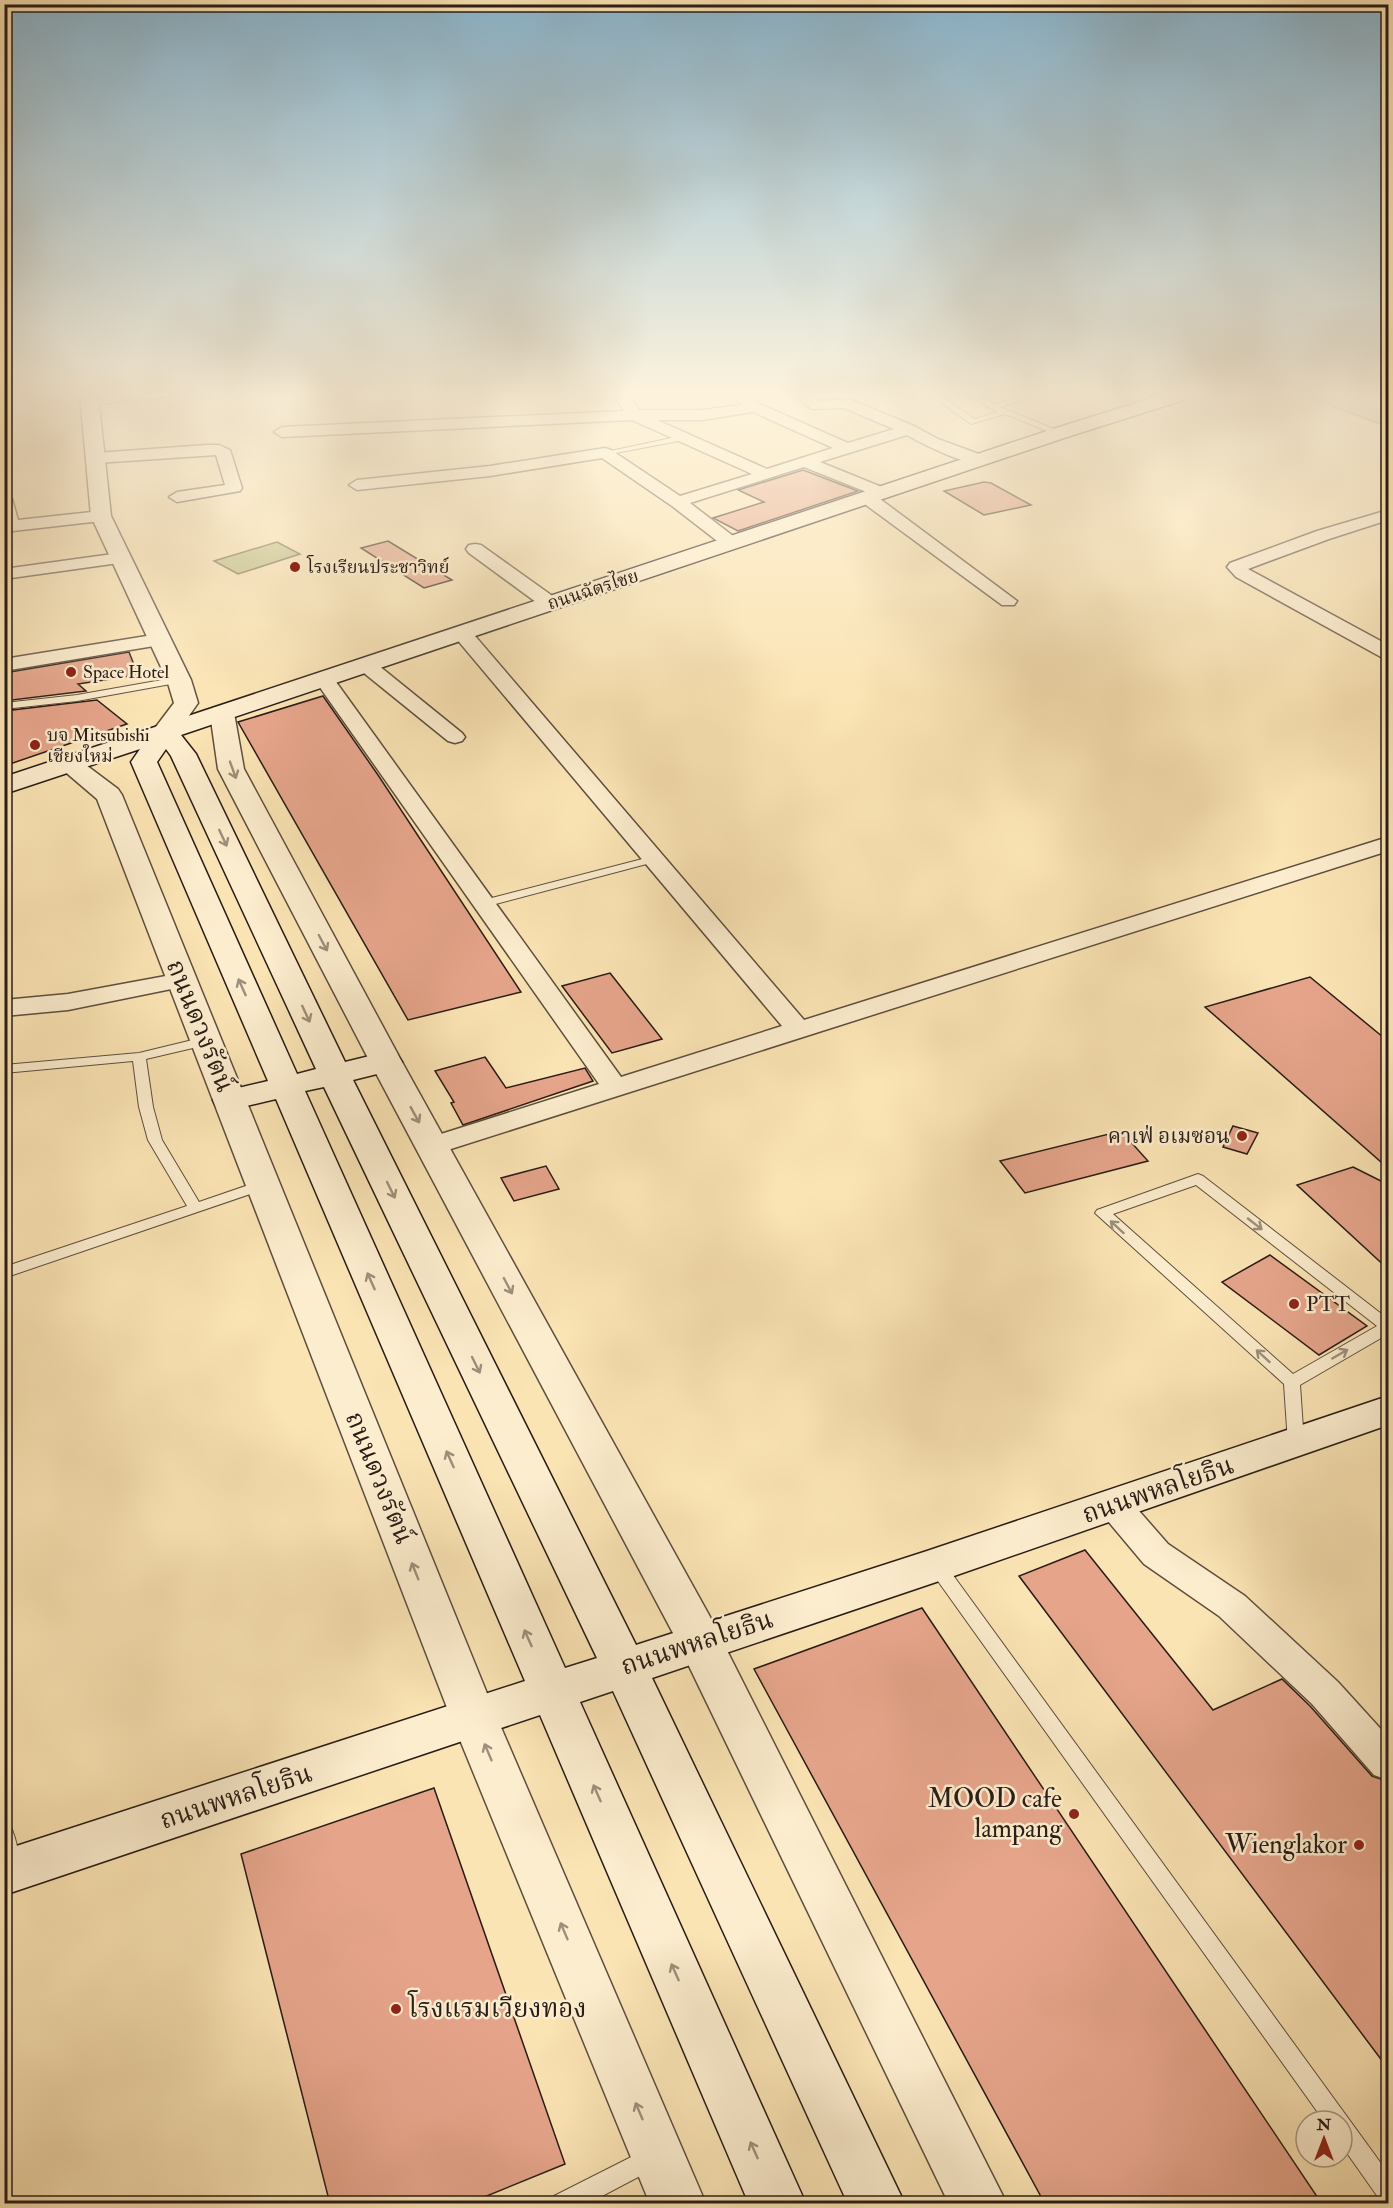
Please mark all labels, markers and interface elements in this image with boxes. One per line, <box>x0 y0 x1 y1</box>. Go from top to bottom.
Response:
place label: โรงเรียนประชาวิทย์ <box>306 554 450 579</box>
marker: โรงเรียนประชาวิทย์ <box>288 560 302 574</box>
street label: ถนนฉัตรไชย <box>544 564 641 616</box>
place label: Space Hotel <box>83 661 170 684</box>
marker: Space Hotel <box>64 665 78 679</box>
place label: บจ Mitsubishi เชียงใหม่ <box>47 724 150 768</box>
marker: บจ Mitsubishi เชียงใหม่ <box>28 738 42 752</box>
one-way arrow <box>229 761 240 779</box>
one-way arrow <box>217 829 229 847</box>
one-way arrow <box>317 934 329 951</box>
street label: ถนนดวงรัตน์ <box>159 955 242 1097</box>
one-way arrow <box>236 978 248 996</box>
one-way arrow <box>301 1005 313 1023</box>
one-way arrow <box>409 1106 421 1123</box>
place label: คาเฟ่ อเมซอน <box>1108 1123 1230 1150</box>
marker: คาเฟ่ อเมซอน <box>1235 1129 1249 1143</box>
one-way arrow <box>385 1181 397 1198</box>
one-way arrow <box>1247 1217 1263 1230</box>
one-way arrow <box>1110 1220 1125 1234</box>
one-way arrow <box>365 1272 377 1290</box>
one-way arrow <box>503 1277 514 1295</box>
place label: PTT <box>1306 1291 1351 1318</box>
marker: PTT <box>1287 1297 1301 1311</box>
one-way arrow <box>1331 1348 1348 1360</box>
one-way arrow <box>1255 1349 1270 1363</box>
one-way arrow <box>471 1356 483 1374</box>
street label: ถนนดวงรัตน์ <box>338 1407 421 1549</box>
street label: ถนนพหลโยธิน <box>1077 1446 1238 1531</box>
one-way arrow <box>443 1451 455 1469</box>
one-way arrow <box>409 1562 420 1580</box>
street label: ถนนพหลโยธิน <box>616 1600 777 1683</box>
one-way arrow <box>522 1629 533 1648</box>
one-way arrow <box>482 1743 493 1761</box>
street label: ถนนพหลโยธิน <box>155 1754 316 1837</box>
place label: MOOD cafe lampang <box>928 1783 1063 1846</box>
one-way arrow <box>590 1785 602 1803</box>
marker: MOOD cafe lampang <box>1067 1807 1081 1821</box>
place label: Wienglakor <box>1224 1829 1347 1861</box>
marker: Wienglakor <box>1352 1838 1366 1852</box>
one-way arrow <box>557 1923 569 1941</box>
one-way arrow <box>669 1963 681 1981</box>
place label: โรงแรมเวียงทอง <box>407 1990 587 2025</box>
marker: โรงแรมเวียงทอง <box>389 2002 403 2016</box>
one-way arrow <box>633 2102 644 2121</box>
north arrow <box>1294 2109 1354 2169</box>
text: N <box>1316 2115 1332 2135</box>
one-way arrow <box>748 2141 759 2159</box>

